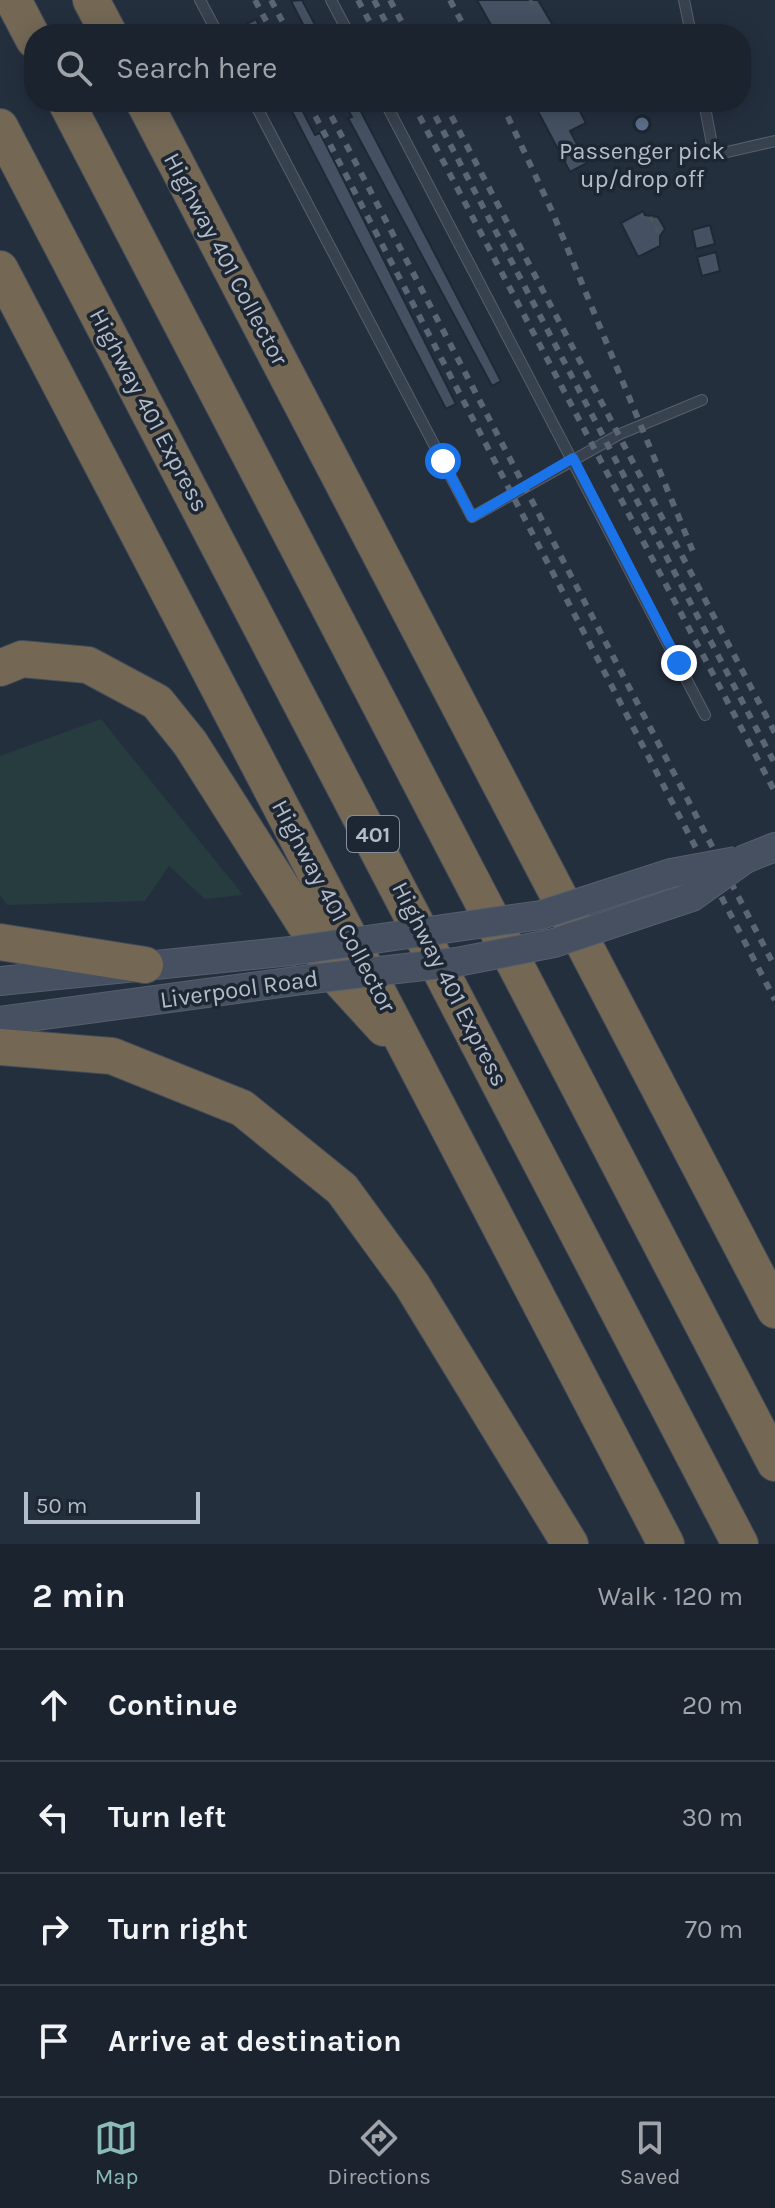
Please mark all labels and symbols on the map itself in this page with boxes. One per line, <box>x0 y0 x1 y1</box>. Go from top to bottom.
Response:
marker: Passenger pick up/drop off <box>633 115 651 133</box>
place label: Passenger pick up/drop off <box>559 137 725 193</box>
street label: Highway 401 Collector <box>158 148 294 370</box>
street label: Highway 401 Express <box>84 304 214 516</box>
route start <box>425 443 461 479</box>
route end <box>661 645 697 681</box>
street label: Highway 401 Collector <box>266 795 402 1017</box>
road number: 401 <box>347 816 399 852</box>
street label: Highway 401 Express <box>386 877 514 1091</box>
street label: Liverpool Road <box>158 964 320 1014</box>
scale bar <box>24 1488 200 1524</box>

